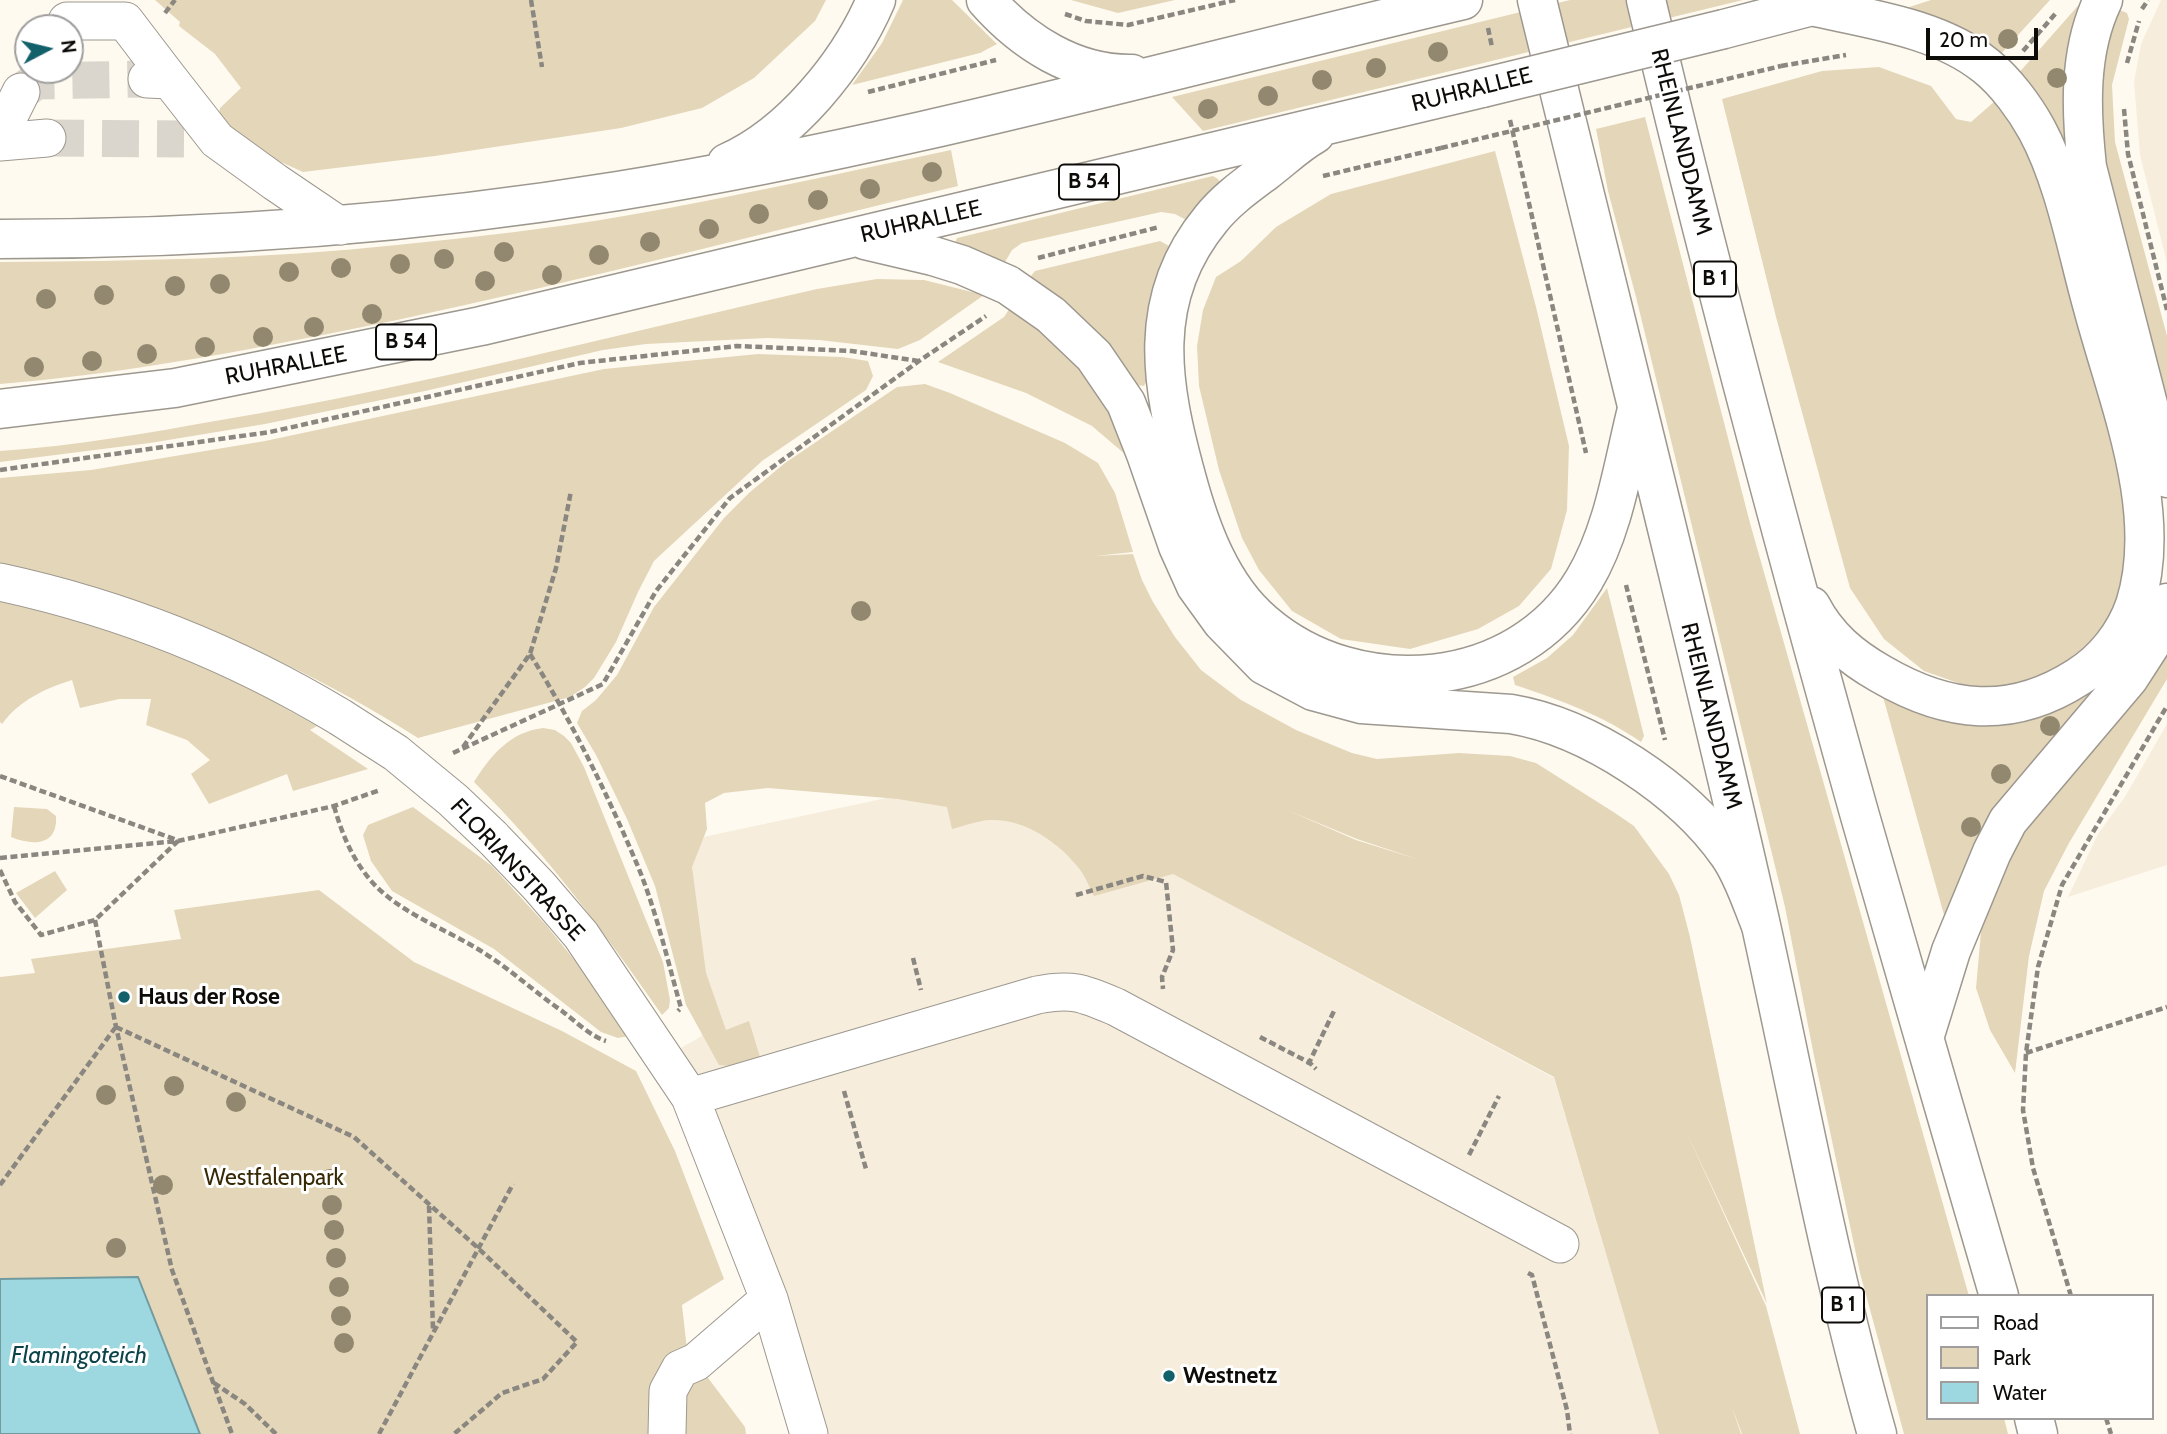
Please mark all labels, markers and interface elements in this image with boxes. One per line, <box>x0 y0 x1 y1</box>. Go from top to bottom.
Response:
north arrow <box>14 14 84 84</box>
scale bar <box>1929 14 2041 58</box>
text: 20 m <box>1939 27 1988 52</box>
text: N <box>56 39 81 55</box>
street label: RHEINLANDDAMM <box>1644 46 1718 238</box>
street label: RUHRALLEE <box>1409 62 1535 118</box>
road number: B 54 <box>1059 164 1119 200</box>
street label: RUHRALLEE <box>858 195 984 249</box>
road number: B 1 <box>1694 262 1736 296</box>
road number: B 54 <box>376 324 436 360</box>
street label: RUHRALLEE <box>223 341 349 391</box>
street label: RHEINLANDDAMM <box>1674 620 1748 812</box>
street label: FLORIANSTRASSE <box>444 793 590 947</box>
place label: Haus der Rose <box>138 983 280 1011</box>
marker: Haus der Rose <box>116 989 132 1005</box>
park label: Westfalenpark <box>204 1164 344 1192</box>
road number: B 1 <box>1822 1288 1864 1322</box>
legend <box>1926 1294 2153 1420</box>
text: Road <box>1993 1310 2039 1335</box>
water label: Flamingoteich <box>11 1342 147 1370</box>
text: Park <box>1993 1345 2031 1370</box>
place label: Westnetz <box>1183 1362 1277 1390</box>
marker: Westnetz <box>1161 1368 1177 1384</box>
text: Water <box>1993 1380 2046 1405</box>

